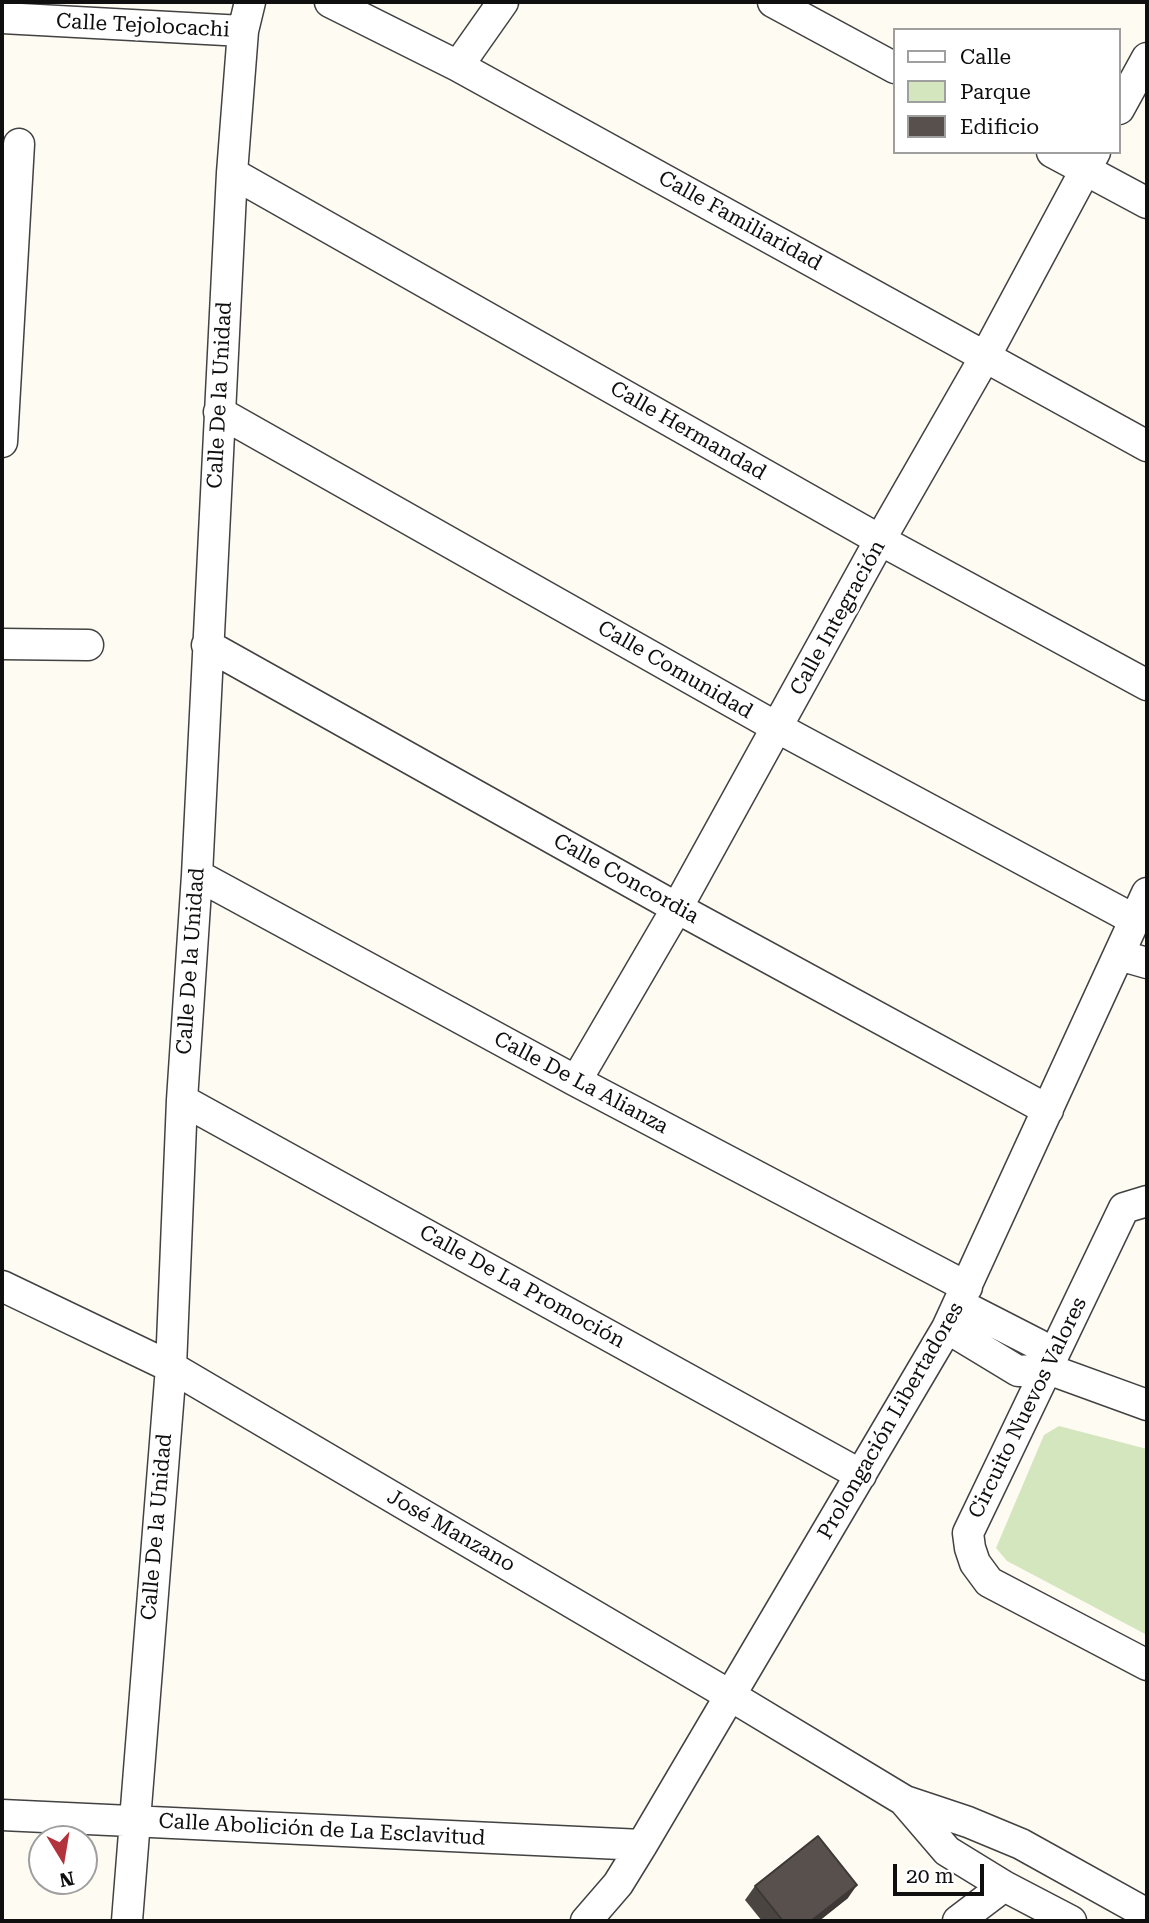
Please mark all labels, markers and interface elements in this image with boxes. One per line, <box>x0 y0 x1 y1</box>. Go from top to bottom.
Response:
street label: Calle Tejolocachi <box>55 9 231 43</box>
legend <box>894 28 1121 154</box>
text: Calle <box>960 45 1011 69</box>
text: Parque <box>960 80 1031 104</box>
text: Edificio <box>960 115 1039 139</box>
street label: Calle Familiaridad <box>654 166 826 276</box>
street label: Calle De la Unidad <box>203 301 237 489</box>
street label: Calle Hermandad <box>606 376 770 486</box>
street label: Calle Integración <box>785 536 891 700</box>
street label: Calle Comunidad <box>593 615 757 725</box>
street label: Calle Concordia <box>549 829 703 929</box>
street label: Calle De la Unidad <box>172 867 210 1055</box>
street label: Calle De La Alianza <box>490 1026 672 1140</box>
street label: Calle De La Promoción <box>415 1220 629 1354</box>
street label: Circuito Nuevos Valores <box>963 1293 1093 1523</box>
street label: Prolongación Libertadores <box>813 1298 969 1544</box>
street label: Calle De la Unidad <box>136 1433 178 1621</box>
street label: José Manzano <box>383 1484 519 1578</box>
street label: Calle Abolición de La Esclavitud <box>158 1809 486 1851</box>
north arrow <box>28 1825 98 1895</box>
scale bar <box>897 1850 988 1894</box>
text: 20 m <box>906 1864 954 1888</box>
text: N <box>57 1866 76 1892</box>

